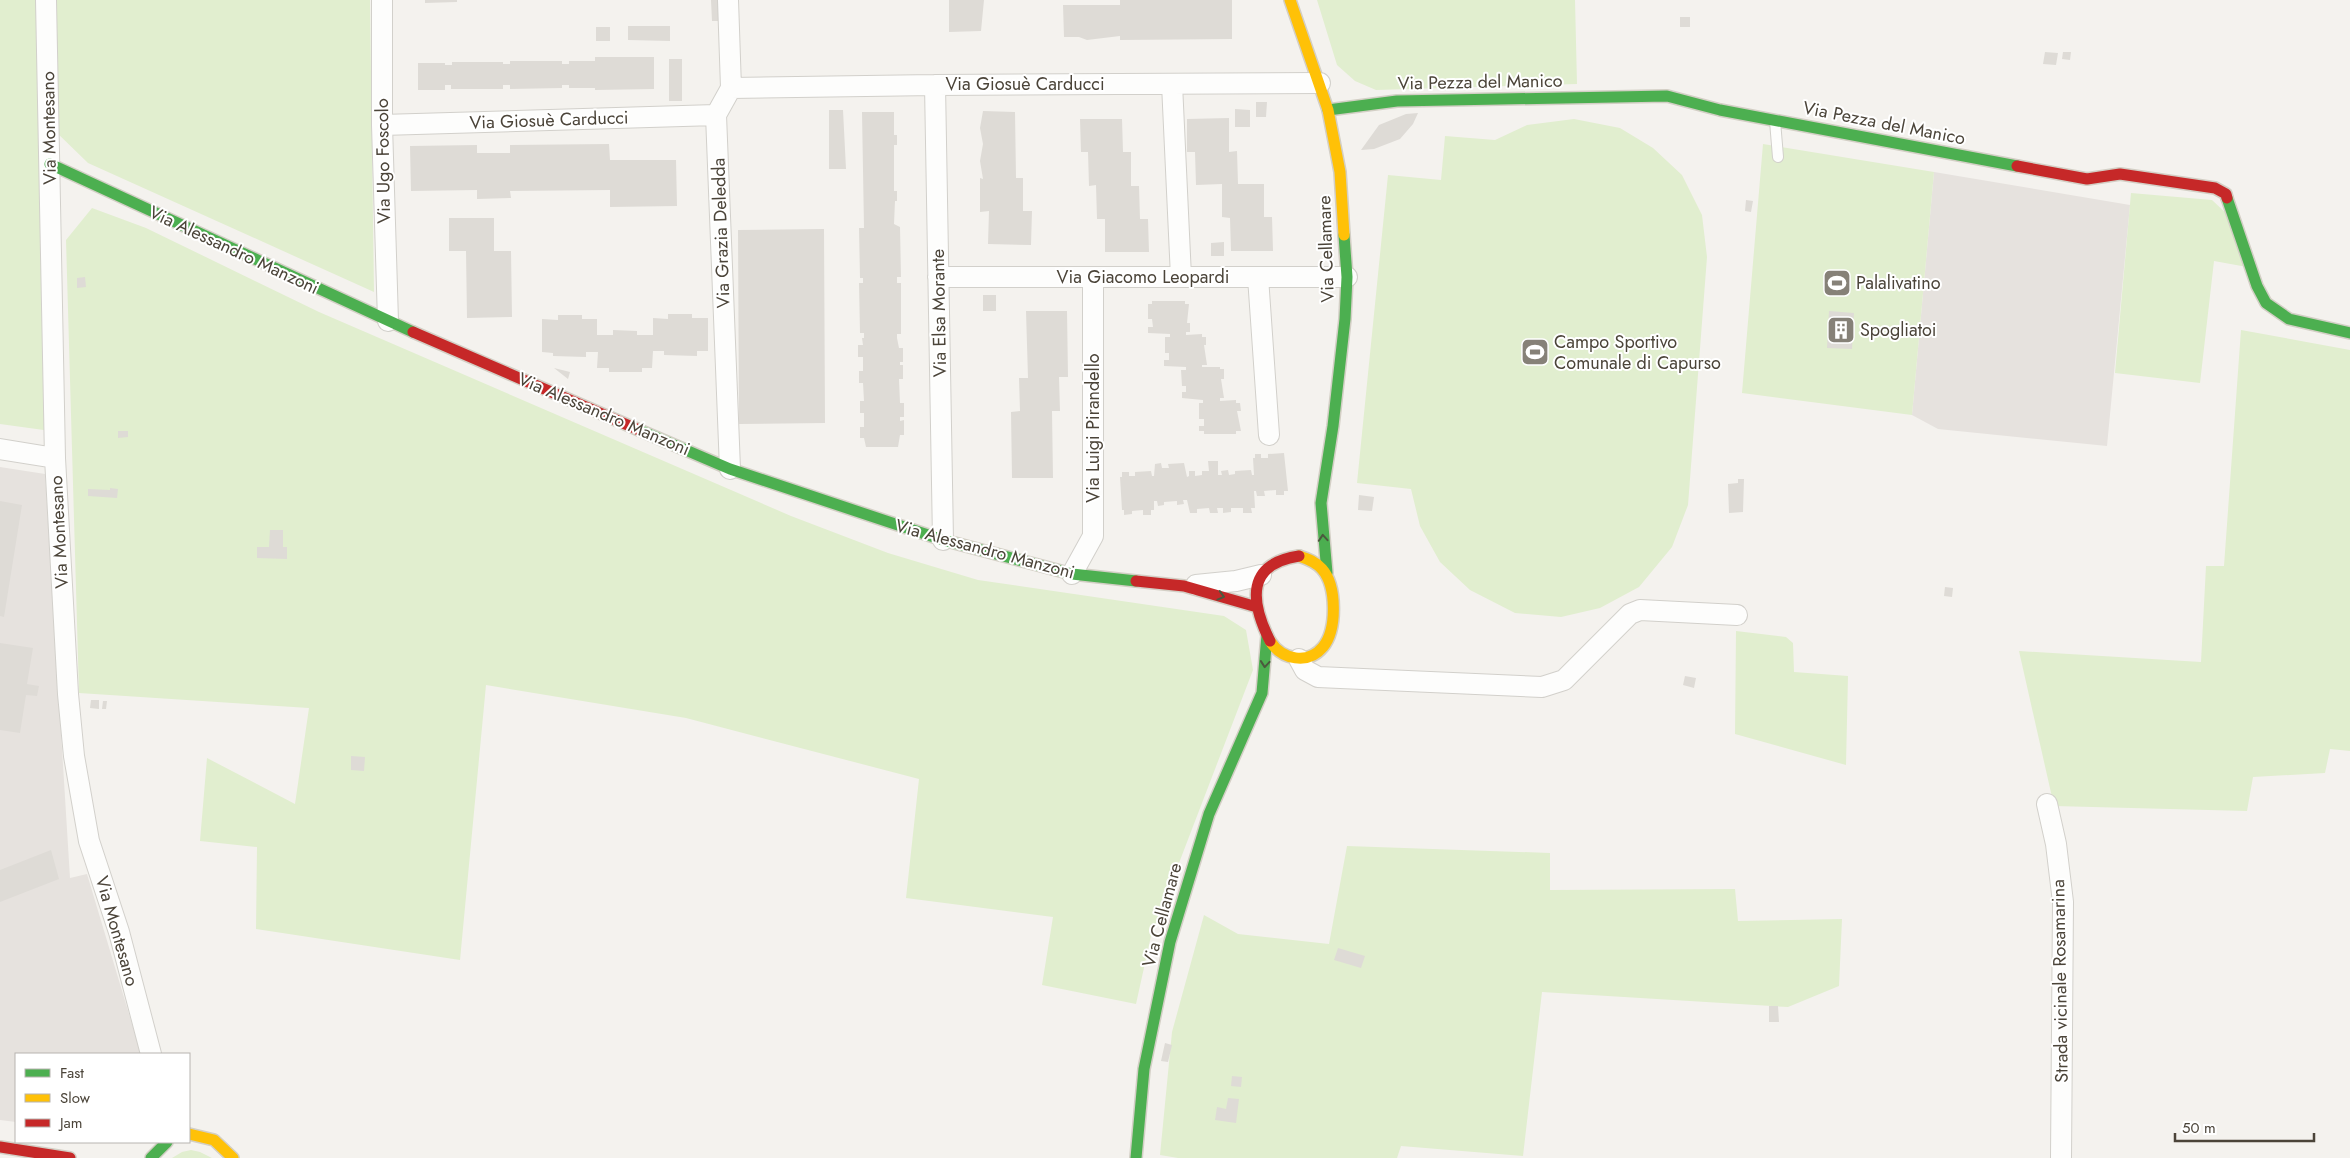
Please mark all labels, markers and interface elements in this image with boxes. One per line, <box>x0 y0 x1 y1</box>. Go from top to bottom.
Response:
street label: Via Pezza del Manico <box>1397 68 1563 96</box>
street label: Via Montesano <box>35 71 63 185</box>
street label: Via Giosuè Carducci <box>945 71 1105 97</box>
street label: Via Pezza del Manico <box>1801 94 1968 152</box>
street label: Via Ugo Foscolo <box>369 98 397 224</box>
street label: Via Giosuè Carducci <box>469 104 629 136</box>
street label: Via Grazia Deledda <box>705 157 737 309</box>
street label: Via Cellamare <box>1311 195 1341 303</box>
street label: Via Alessandro Manzoni <box>145 199 323 301</box>
street label: Via Elsa Morante <box>925 249 953 377</box>
street label: Via Giacomo Leopardi <box>1057 264 1229 290</box>
sports icon: Palalivatino <box>1822 268 1852 298</box>
place label: Palalivatino <box>1856 270 1941 296</box>
building icon: Spogliatoi <box>1826 315 1856 345</box>
place label: Spogliatoi <box>1860 317 1937 343</box>
place label: Campo Sportivo Comunale di Capurso <box>1554 329 1721 376</box>
sports icon: Campo Sportivo Comunale di Capurso <box>1520 337 1550 367</box>
street label: Via Luigi Pirandello <box>1080 353 1106 503</box>
street label: Via Alessandro Manzoni <box>514 366 694 462</box>
street label: Via Montesano <box>43 475 75 589</box>
street label: Via Alessandro Manzoni <box>892 513 1078 585</box>
one-way arrow <box>1318 534 1329 542</box>
one-way arrow <box>1216 591 1224 601</box>
one-way arrow <box>1260 660 1271 668</box>
street label: Via Cellamare <box>1136 860 1188 970</box>
street label: Via Montesano <box>89 873 145 989</box>
street label: Strada vicinale Rosamarina <box>2045 879 2075 1083</box>
legend <box>15 1053 190 1143</box>
text: Fast <box>60 1062 84 1084</box>
text: Slow <box>60 1087 91 1109</box>
scale bar <box>2175 1110 2314 1142</box>
text: Jam <box>58 1112 83 1134</box>
text: 50 m <box>2182 1117 2216 1139</box>

